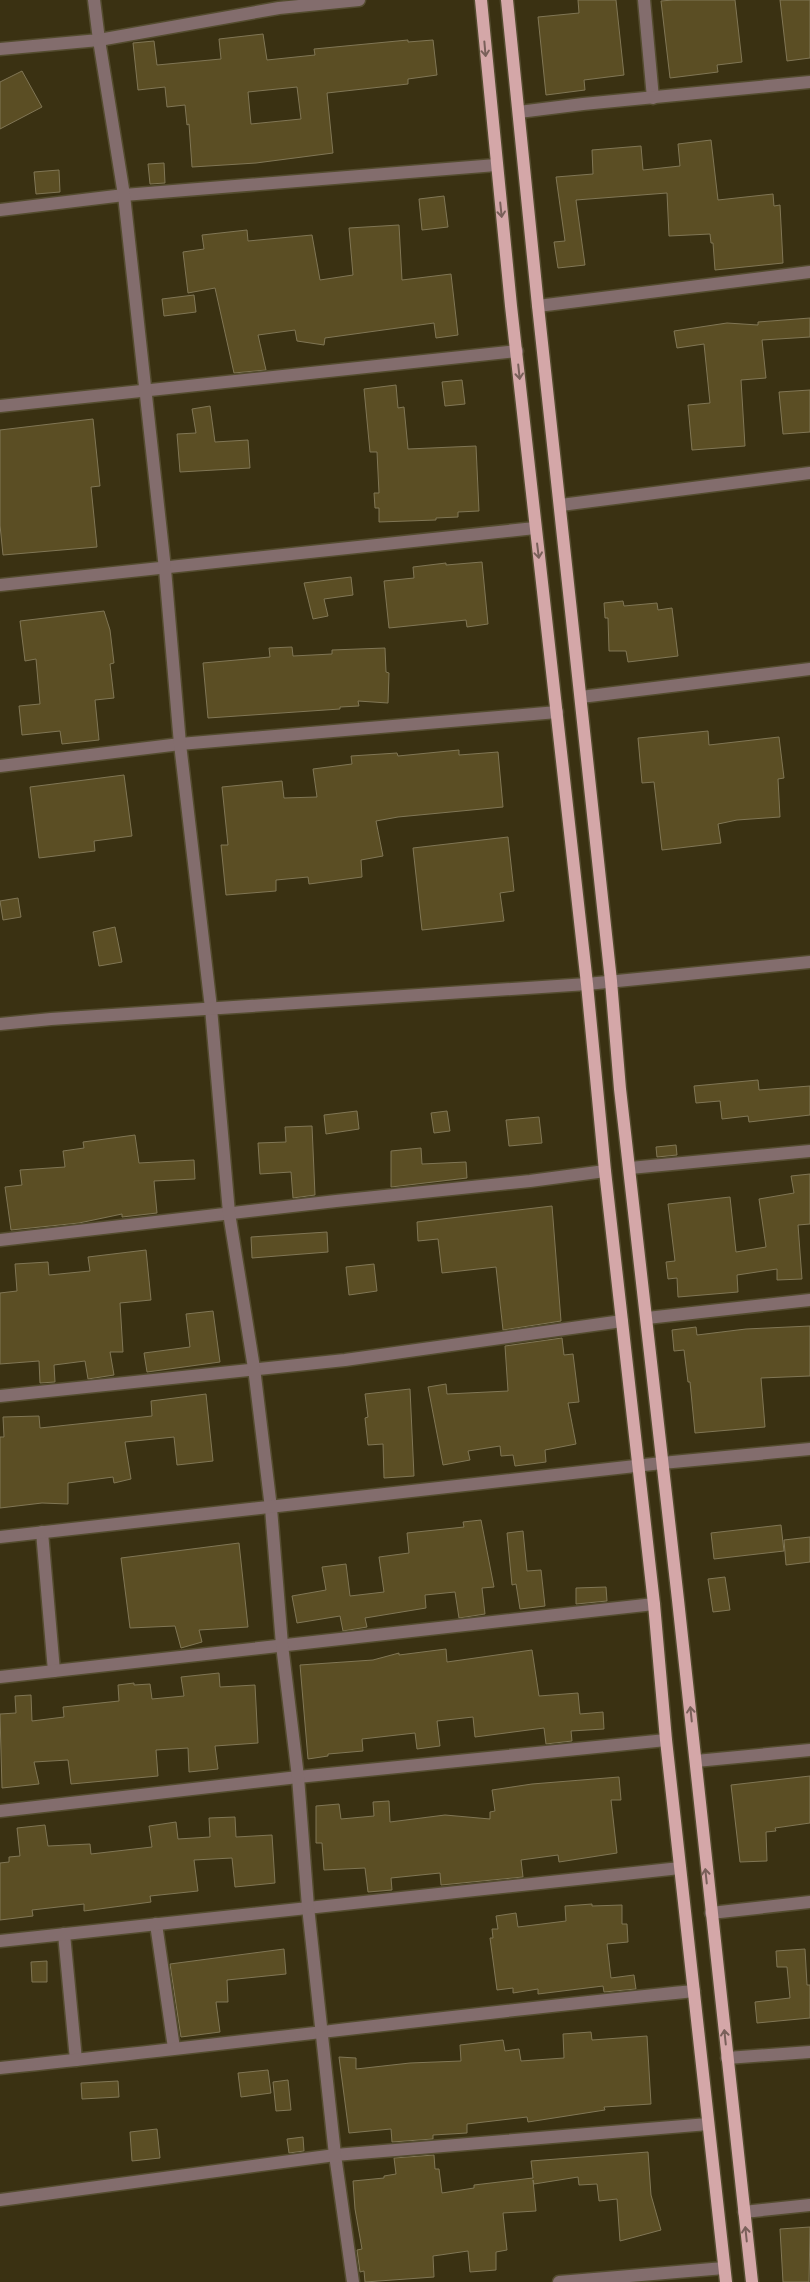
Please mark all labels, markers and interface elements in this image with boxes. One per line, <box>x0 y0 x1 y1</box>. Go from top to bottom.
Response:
one-way arrow <box>480 40 490 56</box>
one-way arrow <box>496 202 506 218</box>
one-way arrow <box>514 363 524 379</box>
one-way arrow <box>533 542 543 558</box>
one-way arrow <box>686 1706 696 1722</box>
one-way arrow <box>702 1868 711 1884</box>
one-way arrow <box>720 2029 730 2045</box>
one-way arrow <box>741 2226 751 2242</box>

